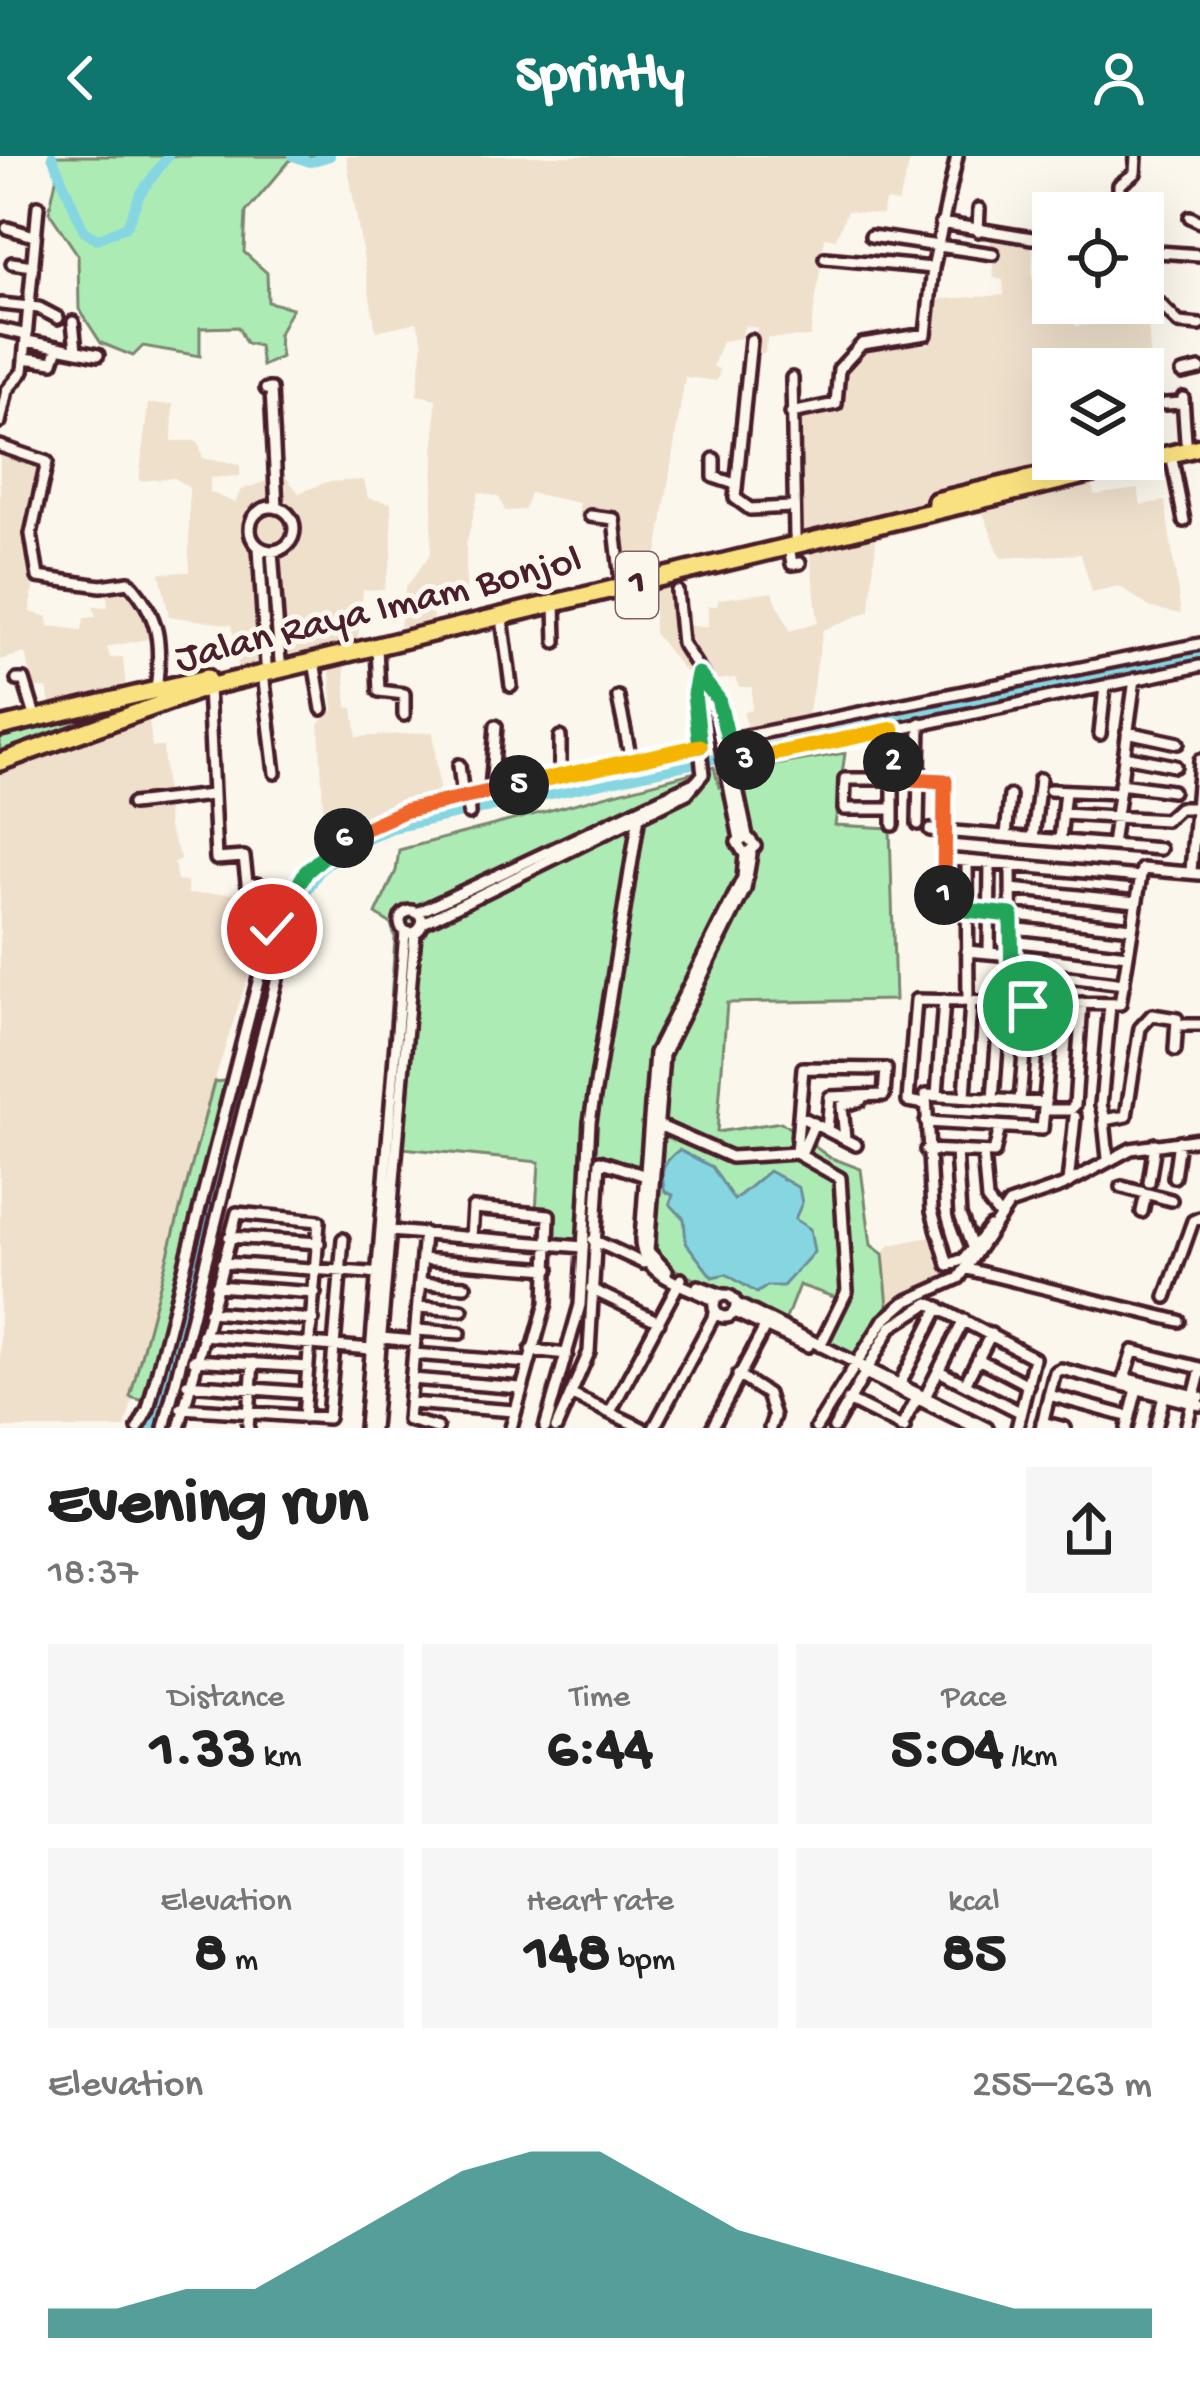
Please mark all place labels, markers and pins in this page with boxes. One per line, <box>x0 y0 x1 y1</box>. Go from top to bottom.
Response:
pin: 3 <box>715 730 775 790</box>
pin: 2 <box>863 732 923 792</box>
pin: 5 <box>489 755 549 815</box>
pin: 6 <box>314 808 374 868</box>
pin: 1 <box>914 865 974 925</box>
pin <box>221 878 323 980</box>
pin <box>977 955 1079 1057</box>

